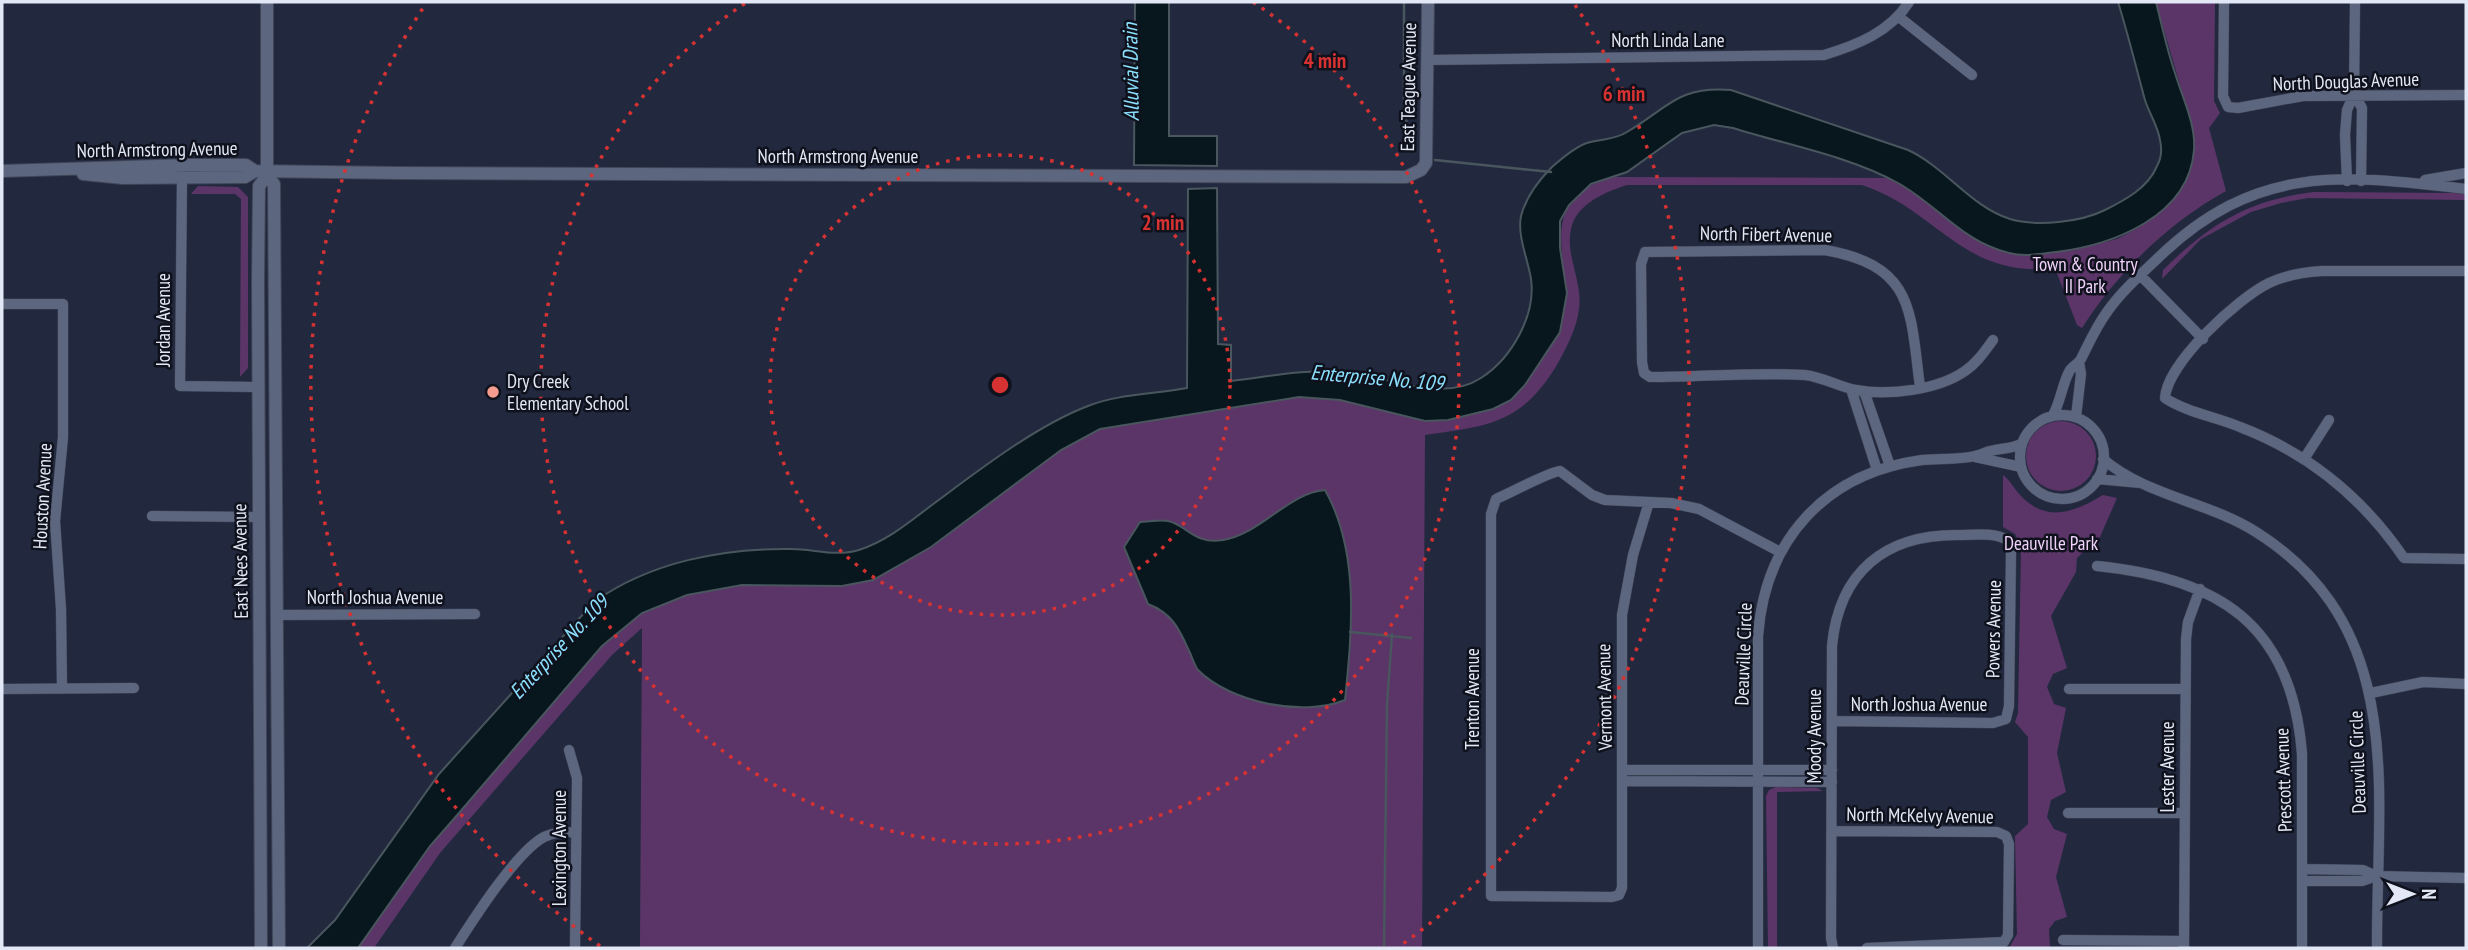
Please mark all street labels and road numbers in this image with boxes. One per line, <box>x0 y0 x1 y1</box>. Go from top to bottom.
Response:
street label: East Teague Avenue <box>1395 22 1421 152</box>
street label: North Linda Lane <box>1611 28 1725 52</box>
street label: North Douglas Avenue <box>2272 66 2420 96</box>
street label: North Armstrong Avenue <box>76 136 238 162</box>
street label: North Armstrong Avenue <box>758 144 919 168</box>
street label: North Fibert Avenue <box>1700 221 1832 247</box>
street label: Jordan Avenue <box>151 273 175 368</box>
street label: Houston Avenue <box>27 442 57 550</box>
street label: East Nees Avenue <box>227 503 253 619</box>
street label: Powers Avenue <box>1980 580 2006 678</box>
street label: North Joshua Avenue <box>307 585 443 609</box>
street label: Deauville Circle <box>1729 602 1757 706</box>
street label: Vermont Avenue <box>1591 643 1617 752</box>
street label: Trenton Avenue <box>1460 648 1484 750</box>
street label: Moody Avenue <box>1802 688 1826 783</box>
street label: North Joshua Avenue <box>1851 692 1987 716</box>
street label: Deauville Circle <box>2343 710 2371 814</box>
street label: Lester Avenue <box>2155 721 2179 813</box>
street label: Prescott Avenue <box>2269 727 2297 832</box>
street label: Lexington Avenue <box>547 790 571 906</box>
street label: North McKelvy Avenue <box>1846 802 1994 828</box>

